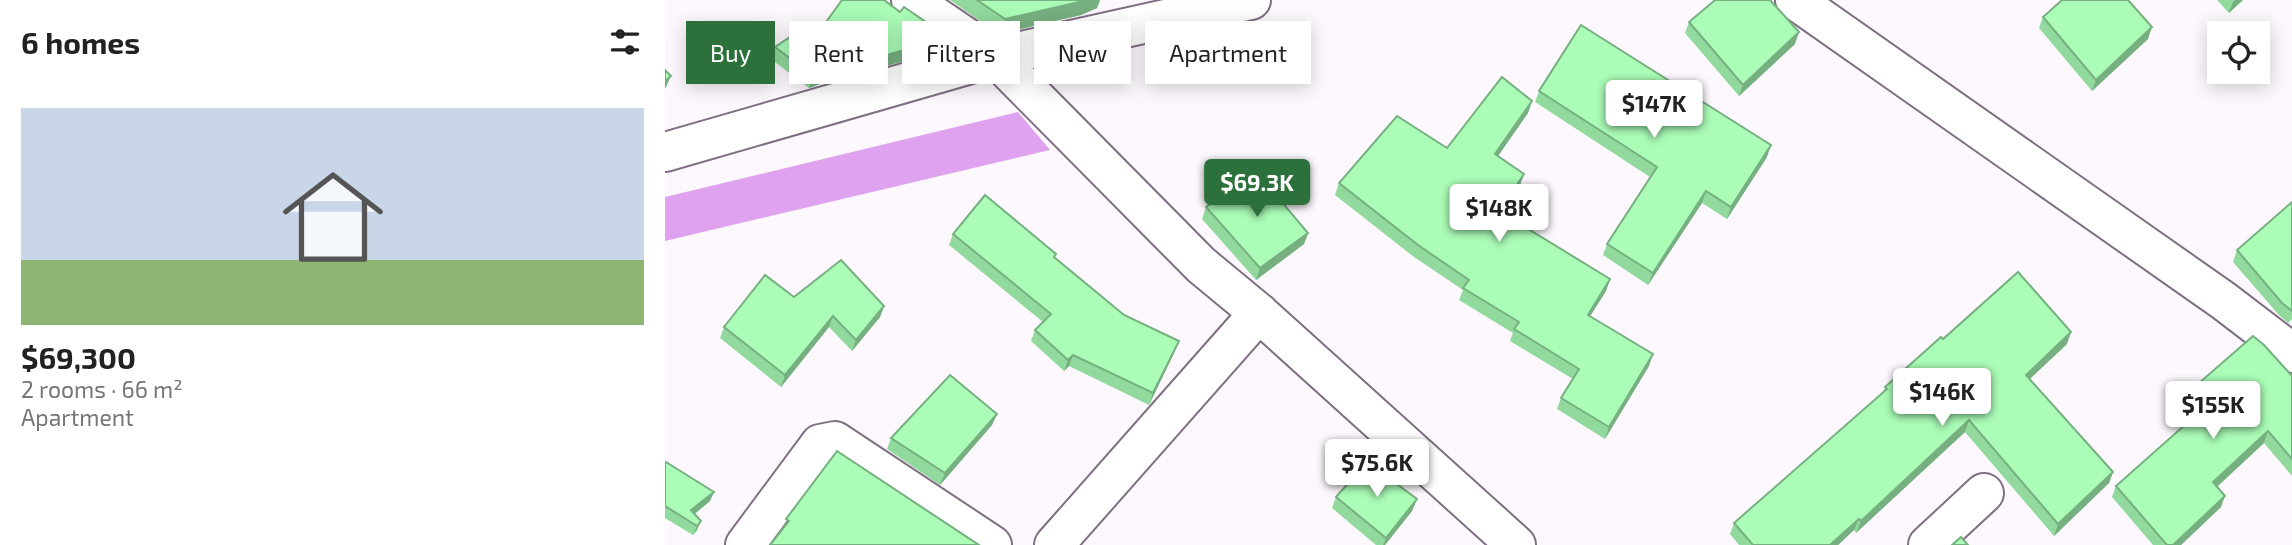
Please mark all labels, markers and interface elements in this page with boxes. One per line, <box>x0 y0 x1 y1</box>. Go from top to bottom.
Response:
chip: Buy <box>686 21 775 84</box>
chip: Rent <box>789 21 888 84</box>
chip: Filters <box>902 21 1020 84</box>
chip: New <box>1034 21 1131 84</box>
chip: Apartment <box>1145 21 1311 84</box>
map controls <box>2207 21 2270 84</box>
button: locate <box>2207 21 2270 84</box>
icon: filters <box>606 23 644 61</box>
text: 6 homes <box>21 24 140 60</box>
pin: $147K <box>1605 80 1703 140</box>
text: $147K <box>1622 89 1686 117</box>
icon: home <box>270 154 396 280</box>
pin: $69.3K <box>1200 160 1314 219</box>
text: $69.3K <box>1220 168 1294 196</box>
pin: $148K <box>1450 184 1548 244</box>
text: $148K <box>1466 193 1532 221</box>
text: $69,300 <box>21 339 136 375</box>
pin: $146K <box>1893 368 1991 428</box>
text: 2 rooms · 66 m² <box>21 375 183 403</box>
text: $146K <box>1909 377 1975 405</box>
pin: $155K <box>2164 382 2262 441</box>
text: $155K <box>2181 390 2245 418</box>
text: Apartment <box>21 403 134 431</box>
pin: $75.6K <box>1320 440 1434 499</box>
text: $75.6K <box>1341 448 1413 476</box>

